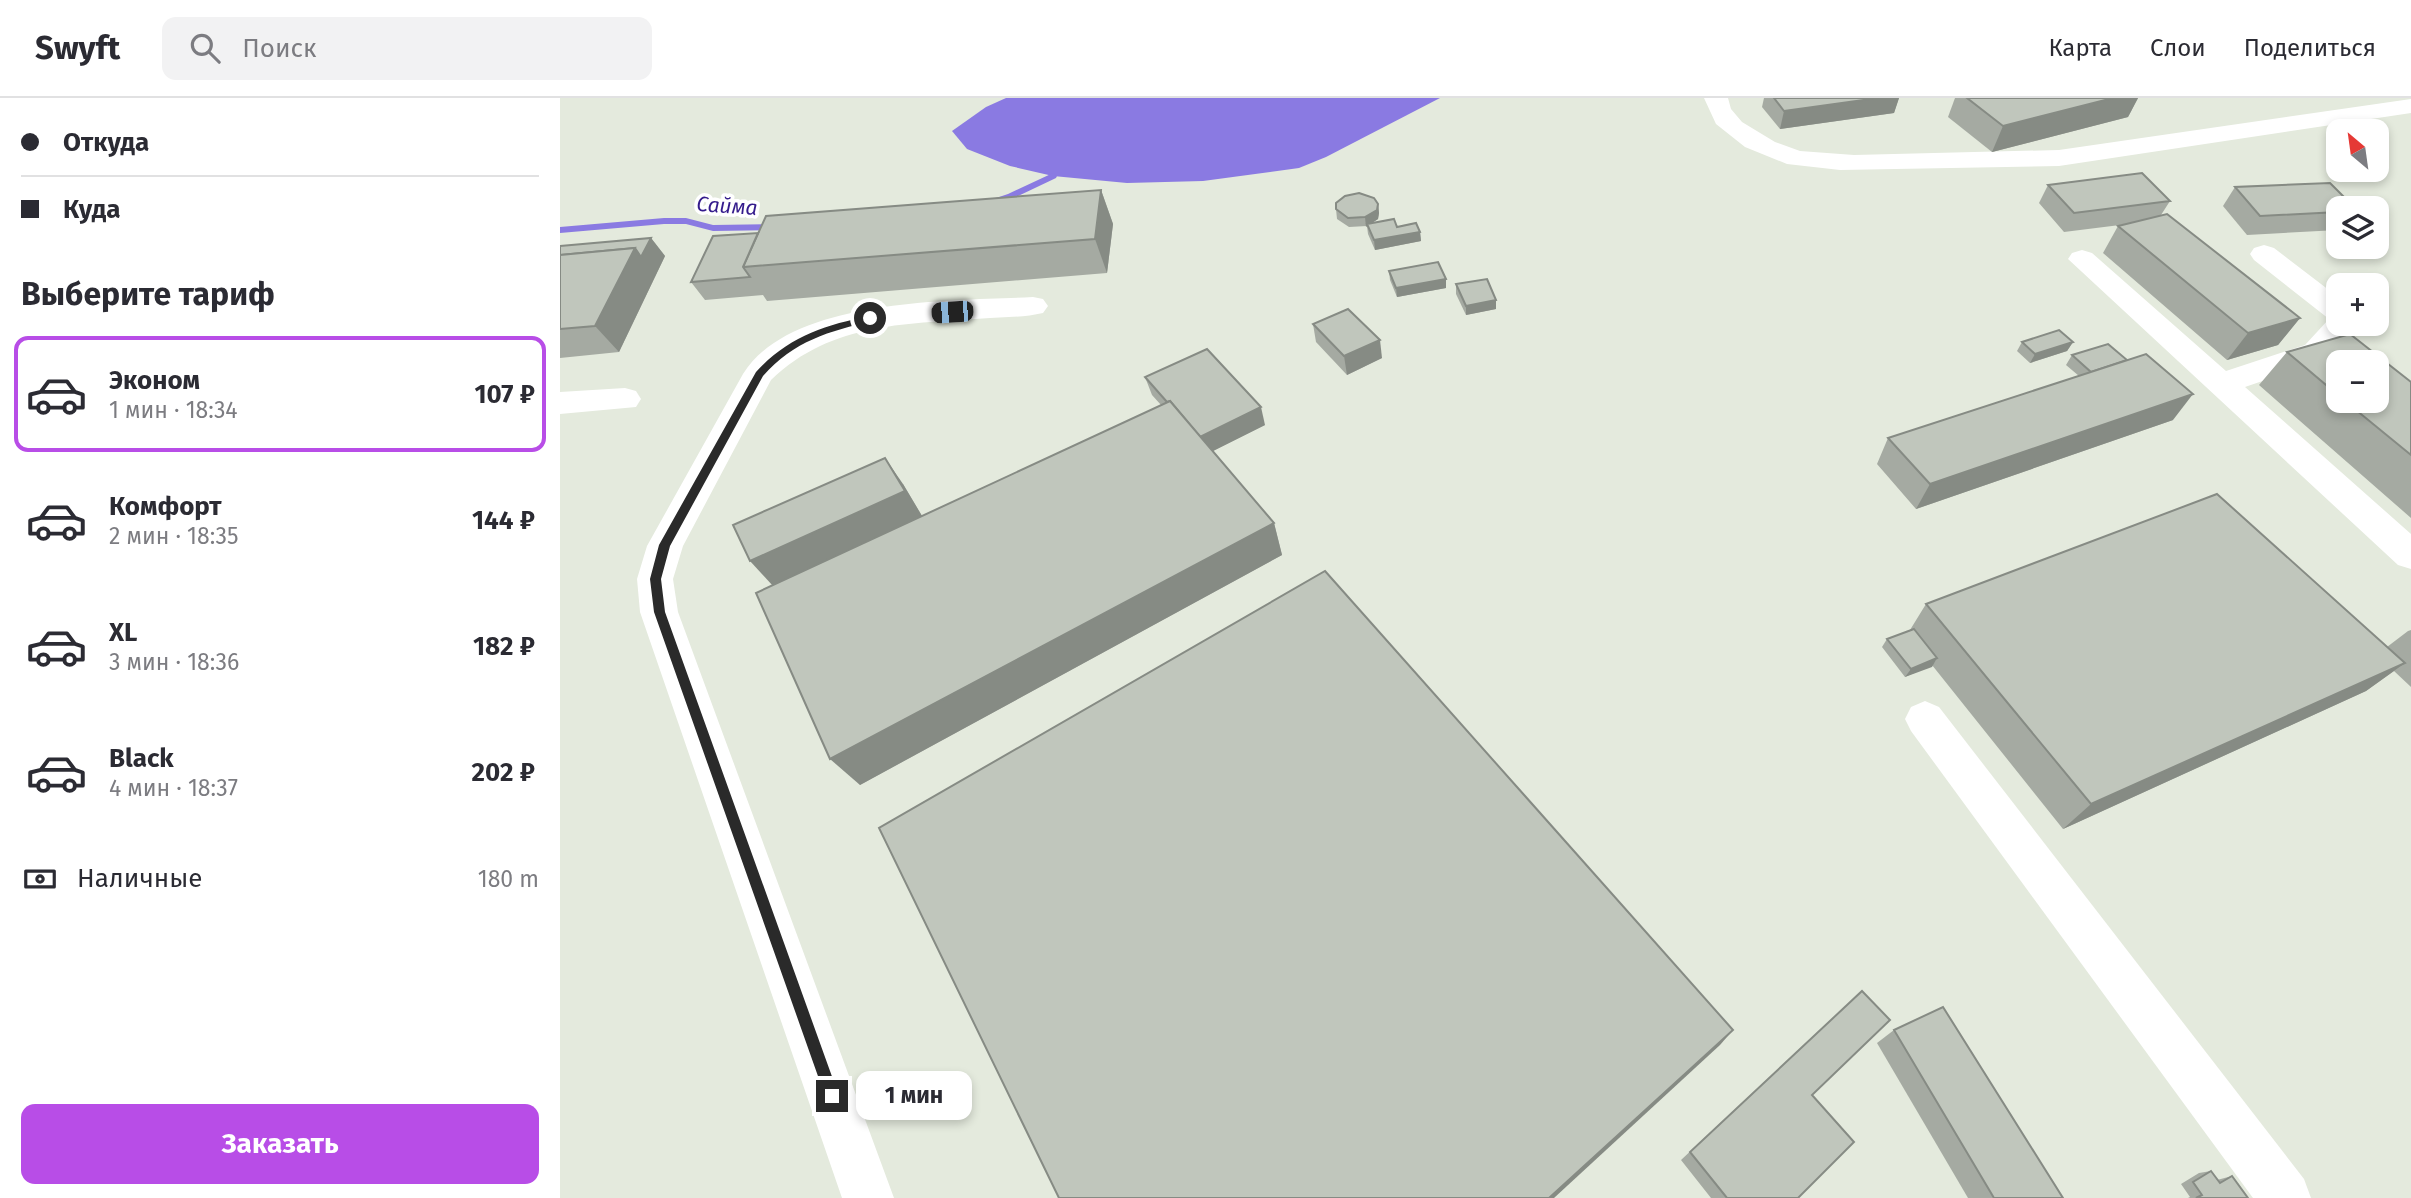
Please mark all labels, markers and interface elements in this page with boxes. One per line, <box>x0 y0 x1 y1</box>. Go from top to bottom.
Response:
search box <box>162 17 652 80</box>
text: Swyft <box>35 28 120 68</box>
icon: search <box>186 29 224 67</box>
text: Поиск <box>242 33 316 64</box>
text: Карта <box>2048 34 2112 62</box>
text: Слои <box>2150 34 2206 62</box>
text: Поделиться <box>2244 34 2376 62</box>
north arrow <box>2326 119 2389 182</box>
map controls <box>2326 119 2389 413</box>
text: Откуда <box>63 127 149 158</box>
water label: Сайма <box>696 191 758 221</box>
text: Куда <box>63 194 121 225</box>
button: layers <box>2326 196 2389 259</box>
button: + <box>2326 273 2389 336</box>
text: Выберите тариф <box>21 275 275 313</box>
car <box>931 300 974 324</box>
route start <box>854 302 886 334</box>
button: − <box>2326 350 2389 413</box>
icon: car <box>25 363 88 426</box>
text: Эконом <box>109 365 200 396</box>
text: 107 ₽ <box>474 379 535 410</box>
text: 1 мин · 18:34 <box>109 396 238 424</box>
icon: car <box>25 489 88 552</box>
text: Комфорт <box>109 491 222 522</box>
text: 144 ₽ <box>472 505 535 536</box>
text: 2 мин · 18:35 <box>109 522 238 550</box>
icon: car <box>25 615 88 678</box>
text: XL <box>109 617 137 648</box>
text: 182 ₽ <box>473 631 535 662</box>
text: 3 мин · 18:36 <box>109 648 239 676</box>
icon: car <box>25 741 88 804</box>
text: Black <box>109 743 174 774</box>
text: 202 ₽ <box>472 757 535 788</box>
text: 4 мин · 18:37 <box>109 774 238 802</box>
icon: cash <box>21 860 59 898</box>
text: Наличные <box>77 863 202 894</box>
text: 180 m <box>478 865 539 893</box>
callout: 1 мин <box>856 1072 972 1121</box>
route end <box>816 1080 848 1112</box>
text: 1 мин <box>885 1081 943 1109</box>
button: Заказать <box>21 1104 539 1184</box>

